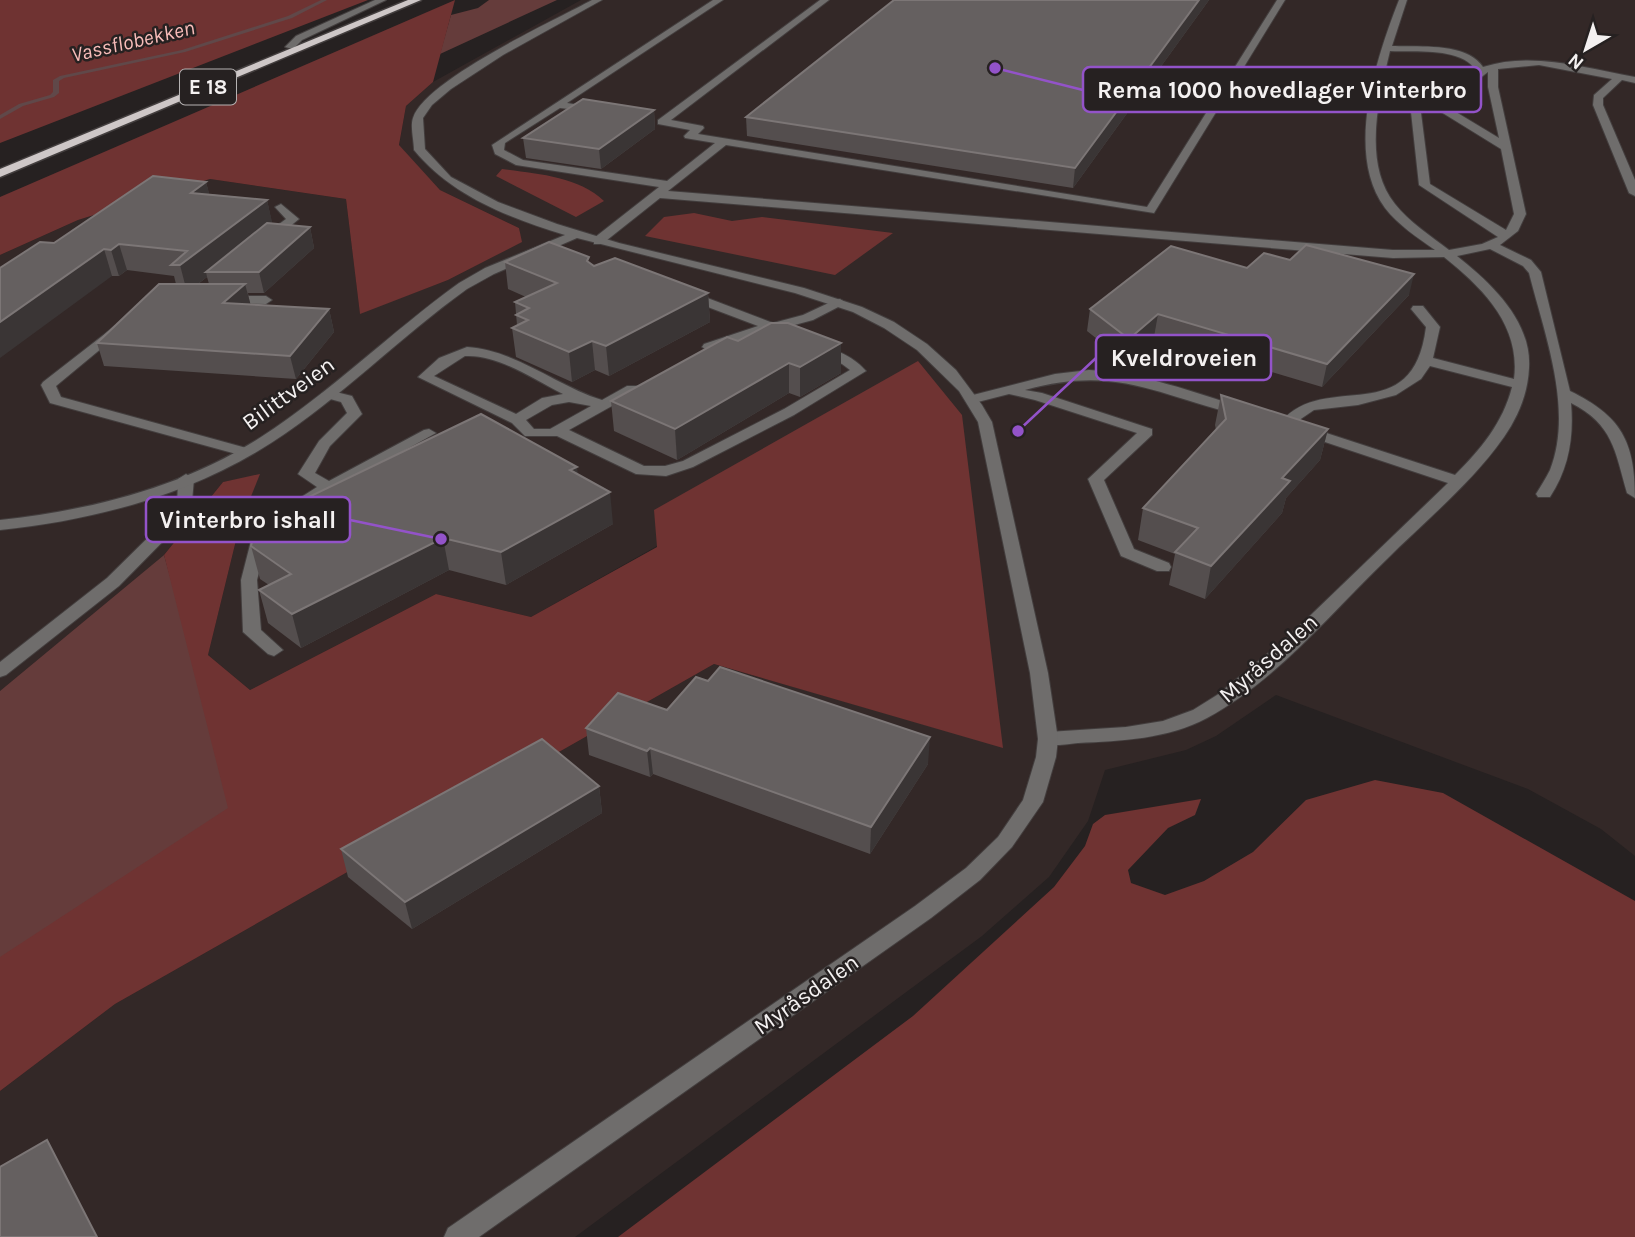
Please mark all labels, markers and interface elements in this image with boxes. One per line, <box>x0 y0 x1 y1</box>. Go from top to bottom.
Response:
north arrow <box>1551 14 1621 84</box>
water label: Vassflobekken <box>69 15 197 67</box>
text: N <box>1564 49 1588 74</box>
callout: Rema 1000 hovedlager Vinterbro <box>1083 67 1481 112</box>
road number: E 18 <box>180 70 236 104</box>
text: Rema 1000 hovedlager Vinterbro <box>1097 76 1467 104</box>
callout: Kveldroveien <box>1096 335 1271 380</box>
text: Kveldroveien <box>1111 344 1257 372</box>
street label: Bilittveien <box>237 351 340 436</box>
callout: Vinterbro ishall <box>146 497 350 542</box>
text: Vinterbro ishall <box>160 506 336 534</box>
street label: Myråsdalen <box>1214 608 1323 708</box>
street label: Myråsdalen <box>749 948 864 1040</box>

